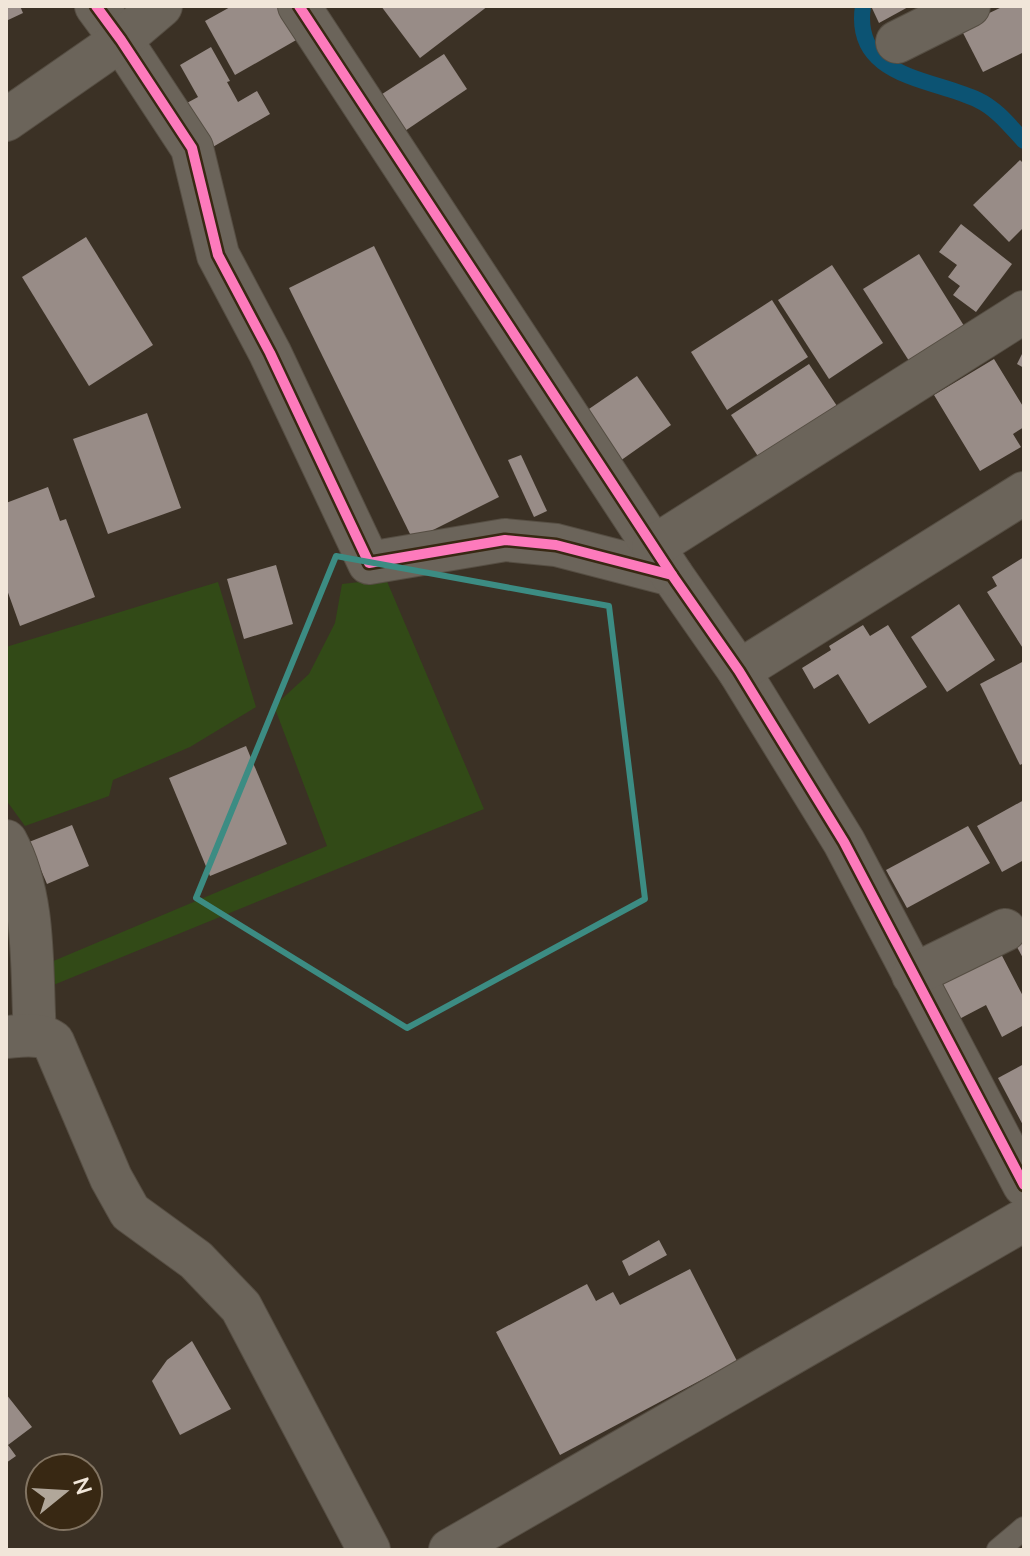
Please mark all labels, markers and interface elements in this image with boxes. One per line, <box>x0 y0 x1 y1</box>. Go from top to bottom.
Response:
north arrow <box>24 1452 104 1532</box>
text: N <box>65 1474 99 1499</box>

